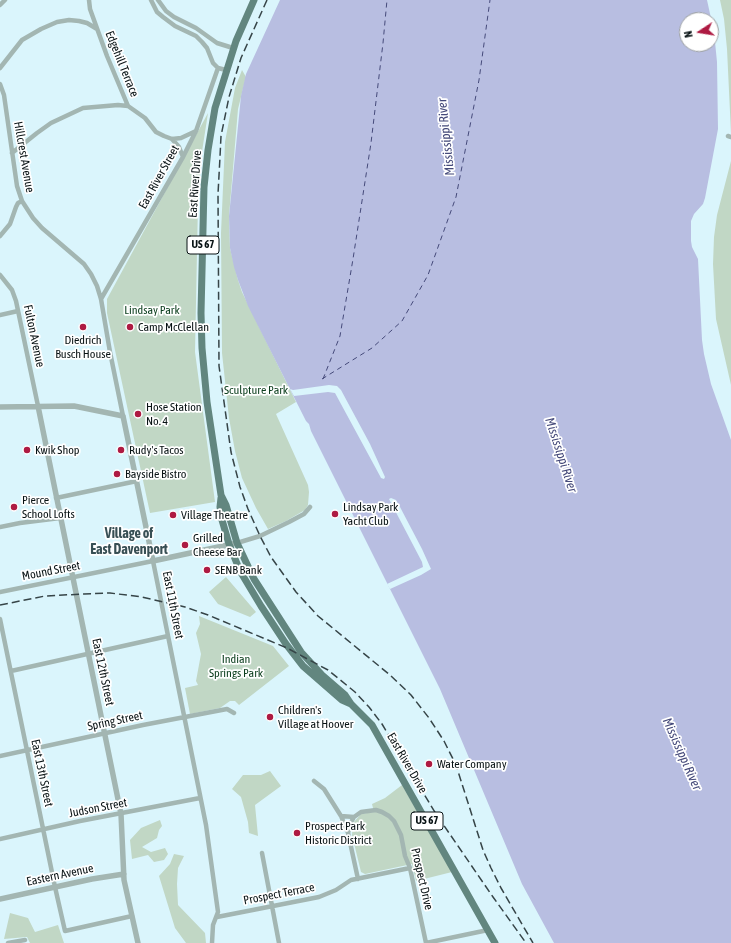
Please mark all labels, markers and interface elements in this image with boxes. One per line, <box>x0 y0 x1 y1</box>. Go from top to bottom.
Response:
north arrow <box>679 12 719 52</box>
street label: Edgehill Terrace <box>102 29 142 99</box>
text: N <box>682 30 695 39</box>
water label: Mississippi River <box>434 98 458 176</box>
street label: Hillcrest Avenue <box>11 120 37 194</box>
street label: East River Street <box>136 143 182 211</box>
street label: East River Drive <box>185 150 205 218</box>
road number: US 67 <box>187 236 219 254</box>
park label: Lindsay Park <box>124 303 180 317</box>
street label: Fulton Avenue <box>20 304 48 368</box>
place label: Camp McClellan <box>138 320 209 334</box>
marker: Diedrich Busch House <box>78 322 88 332</box>
marker: Camp McClellan <box>125 322 135 332</box>
place label: Diedrich Busch House <box>55 333 111 361</box>
park label: Sculpture Park <box>224 383 288 397</box>
place label: Hose Station No. 4 <box>146 400 202 428</box>
marker: Hose Station No. 4 <box>133 409 143 419</box>
water label: Mississippi River <box>542 416 580 494</box>
place label: Kwik Shop <box>35 443 80 457</box>
place label: Rudy's Tacos <box>129 443 184 457</box>
marker: Kwik Shop <box>22 445 32 455</box>
marker: Rudy's Tacos <box>116 445 126 455</box>
place label: Bayside Bistro <box>125 467 186 481</box>
marker: Bayside Bistro <box>112 469 122 479</box>
place label: Pierce School Lofts <box>22 493 75 521</box>
place label: Lindsay Park Yacht Club <box>343 500 398 528</box>
marker: Pierce School Lofts <box>9 502 19 512</box>
place label: Village Theatre <box>181 508 248 522</box>
marker: Lindsay Park Yacht Club <box>330 509 340 519</box>
marker: Village Theatre <box>168 510 178 520</box>
district label: Village of East Davenport <box>90 526 168 558</box>
place label: Grilled Cheese Bar <box>193 531 241 559</box>
marker: Grilled Cheese Bar <box>180 540 190 550</box>
street label: Mound Street <box>21 558 81 584</box>
place label: SENB Bank <box>215 563 262 577</box>
marker: SENB Bank <box>202 565 212 575</box>
street label: East 11th Street <box>159 570 187 640</box>
street label: East 12th Street <box>89 637 117 707</box>
park label: Indian Springs Park <box>209 652 263 680</box>
place label: Children's Village at Hoover <box>278 703 353 731</box>
street label: Spring Street <box>86 708 144 734</box>
marker: Children's Village at Hoover <box>265 712 275 722</box>
water label: Mississippi River <box>659 715 705 793</box>
street label: East River Drive <box>384 730 430 796</box>
street label: East 13th Street <box>28 738 56 808</box>
place label: Water Company <box>437 757 507 771</box>
marker: Water Company <box>424 759 434 769</box>
street label: Judson Street <box>68 795 128 821</box>
road number: US 67 <box>411 812 443 830</box>
place label: Prospect Park Historic District <box>305 819 372 847</box>
marker: Prospect Park Historic District <box>292 828 302 838</box>
street label: Prospect Drive <box>408 847 436 911</box>
street label: Eastern Avenue <box>25 861 95 889</box>
street label: Prospect Terrace <box>242 880 316 908</box>

